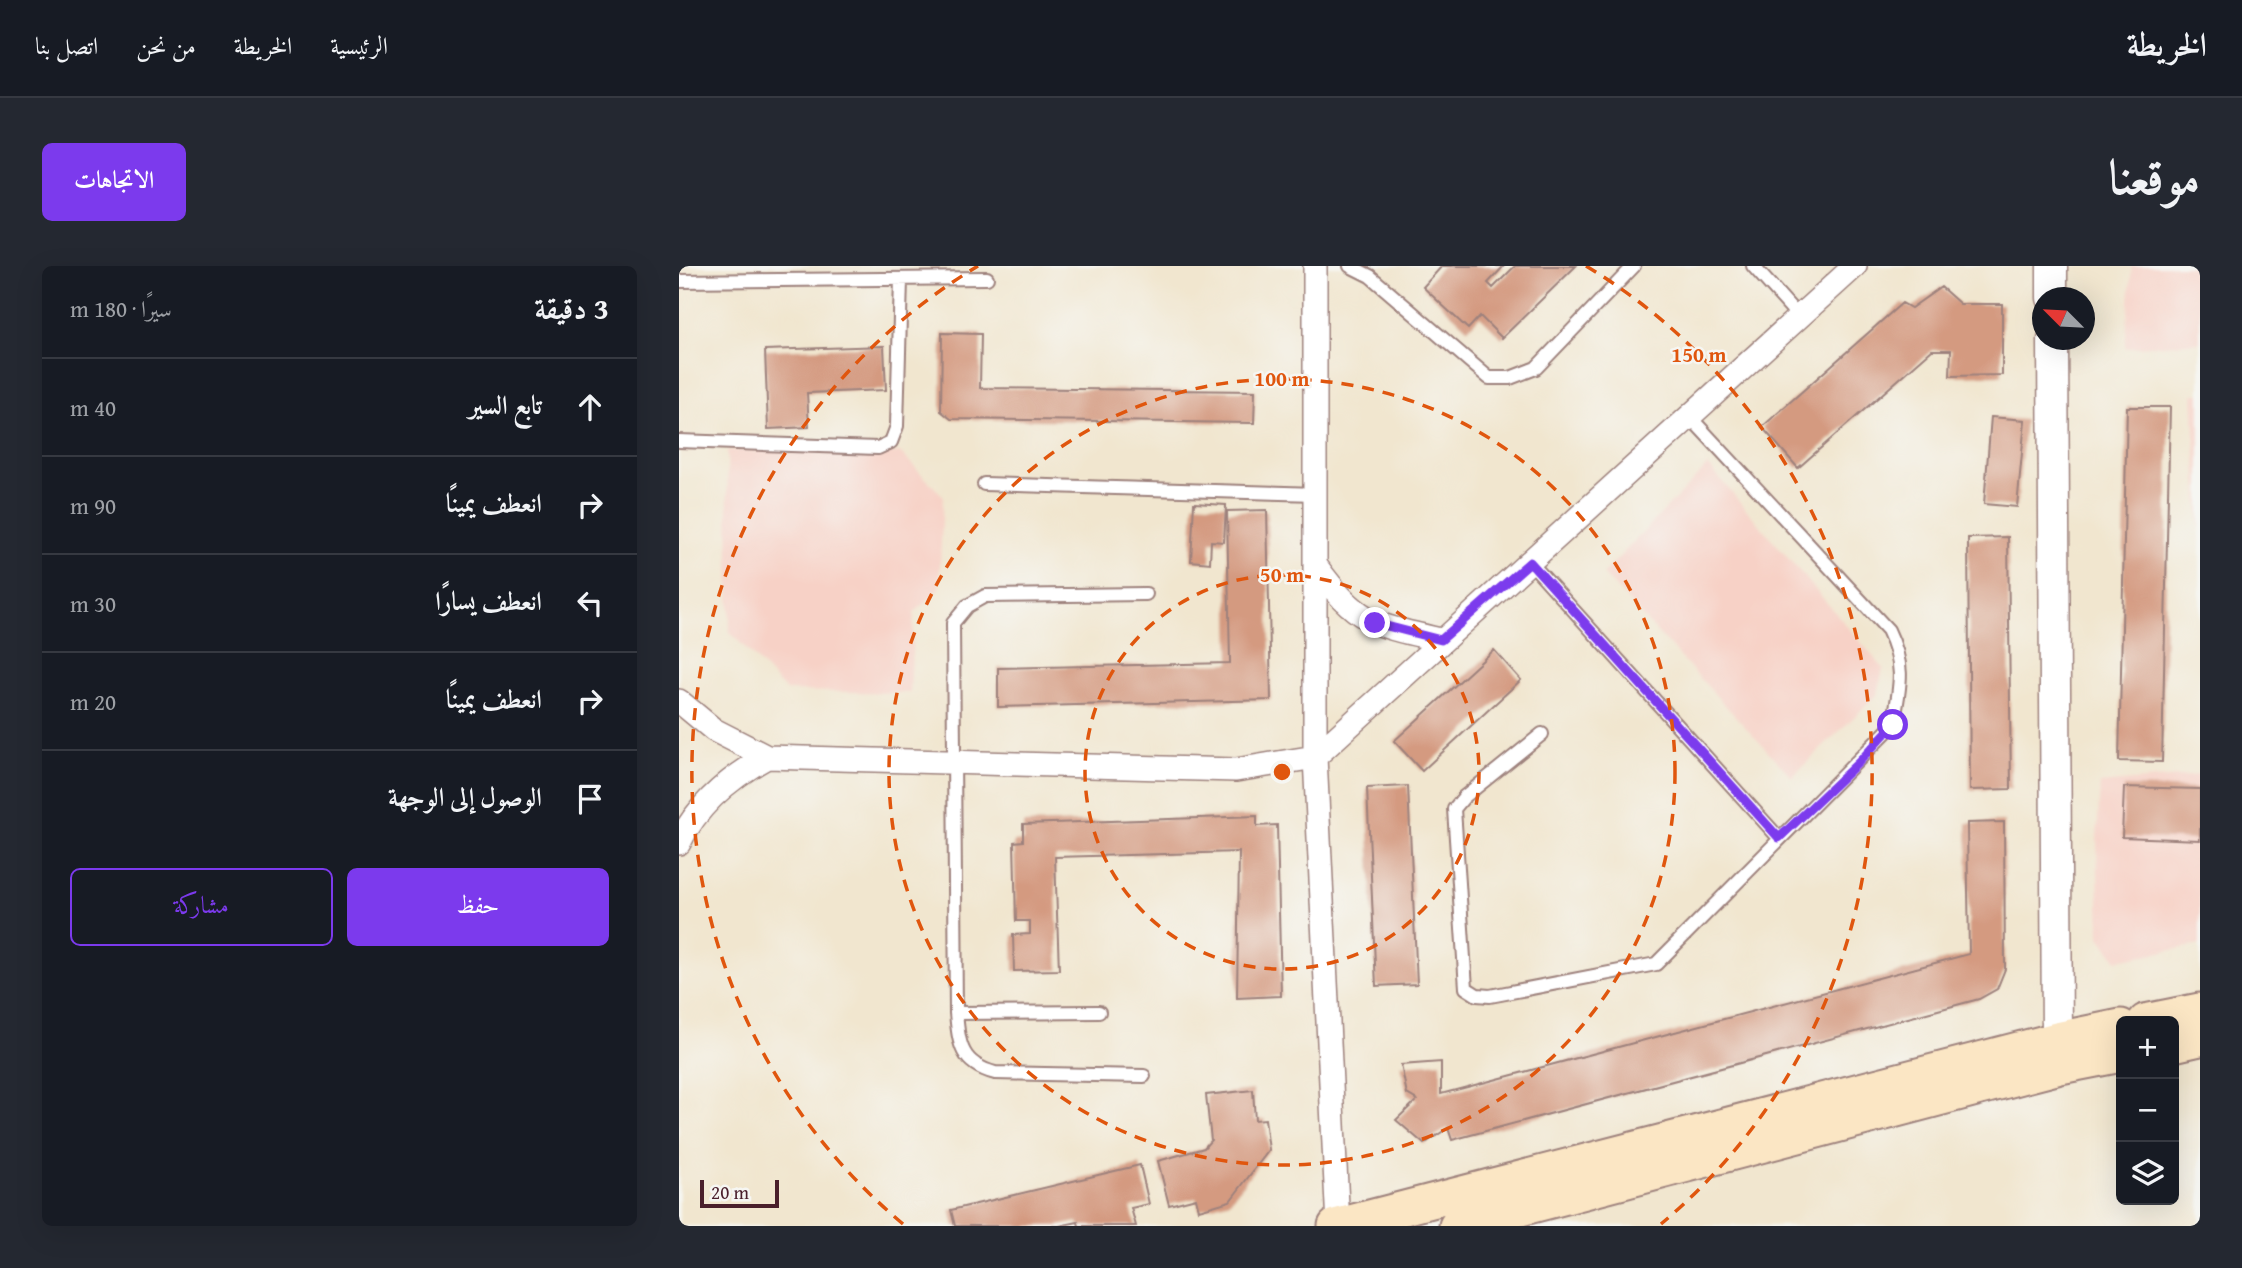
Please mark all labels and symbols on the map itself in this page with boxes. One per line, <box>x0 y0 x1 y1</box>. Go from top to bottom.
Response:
north arrow <box>2032 287 2095 350</box>
text: 150 m <box>1671 339 1727 370</box>
text: 100 m <box>1254 363 1310 394</box>
text: 50 m <box>1260 559 1304 590</box>
route end <box>1359 607 1390 638</box>
route start <box>1877 709 1908 740</box>
centre of rings <box>1270 760 1294 784</box>
scale bar <box>700 1177 779 1209</box>

